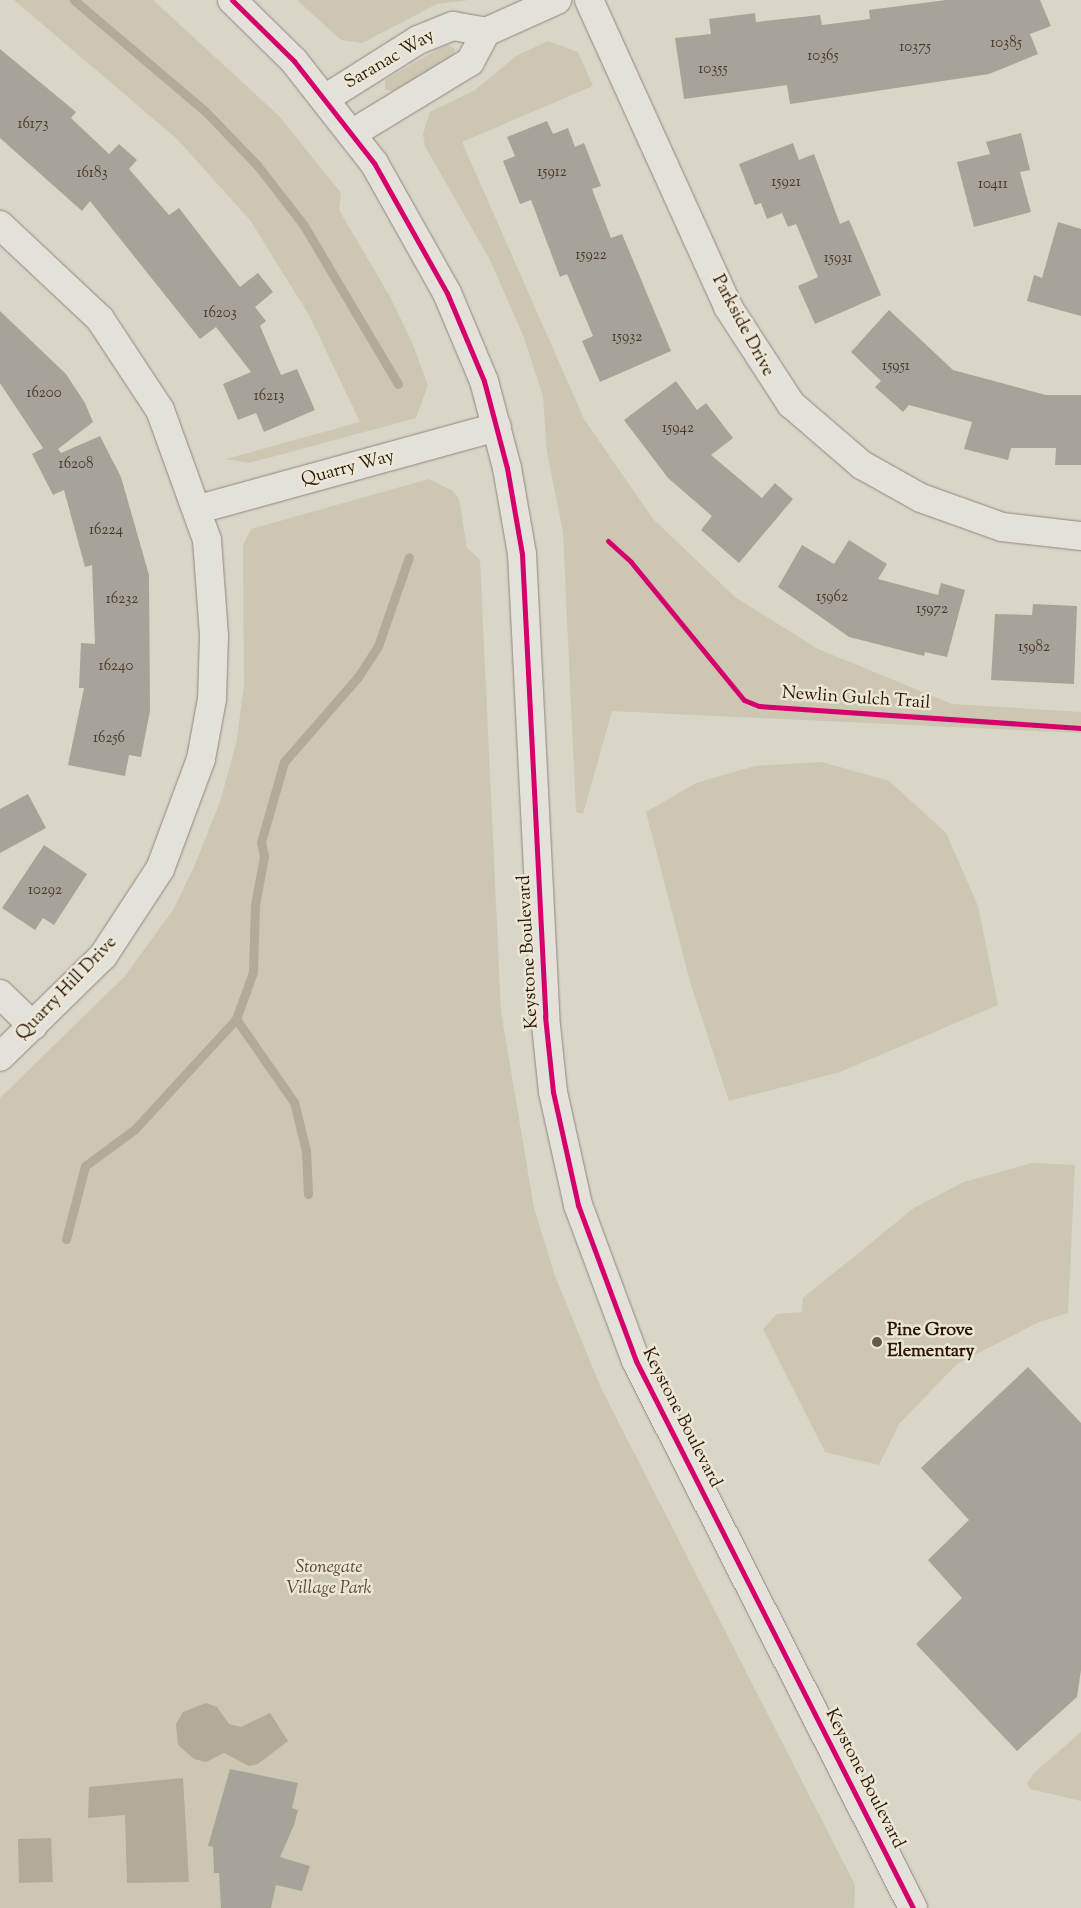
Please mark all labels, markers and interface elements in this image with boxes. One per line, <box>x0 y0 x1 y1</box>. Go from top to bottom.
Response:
street label: Saranac Way <box>341 26 439 94</box>
house number: 10385 <box>990 35 1022 53</box>
house number: 10375 <box>899 39 931 57</box>
house number: 10365 <box>807 48 839 66</box>
house number: 10355 <box>698 61 728 79</box>
house number: 16173 <box>17 116 49 134</box>
house number: 15912 <box>537 164 567 182</box>
house number: 16183 <box>76 165 108 183</box>
house number: 15921 <box>771 174 801 192</box>
house number: 10411 <box>978 176 1008 194</box>
house number: 15922 <box>575 247 607 265</box>
house number: 15931 <box>824 250 852 268</box>
street label: Parkside Drive <box>706 271 778 381</box>
house number: 16203 <box>203 305 237 323</box>
house number: 15932 <box>612 329 642 347</box>
house number: 15951 <box>882 358 910 376</box>
house number: 16200 <box>26 385 62 403</box>
house number: 16213 <box>254 388 284 406</box>
house number: 15942 <box>662 420 694 438</box>
street label: Quarry Way <box>299 446 397 492</box>
house number: 16208 <box>59 456 93 474</box>
house number: 16224 <box>89 522 123 540</box>
house number: 15962 <box>816 589 848 607</box>
house number: 16232 <box>106 591 138 609</box>
house number: 15972 <box>916 601 948 619</box>
house number: 15982 <box>1018 639 1050 657</box>
house number: 16240 <box>99 658 133 676</box>
street label: Newlin Gulch Trail <box>781 683 931 715</box>
house number: 16256 <box>93 730 125 748</box>
street label: Keystone Boulevard <box>514 875 544 1029</box>
house number: 10292 <box>28 882 62 900</box>
street label: Quarry Hill Drive <box>12 932 122 1046</box>
place label: Pine Grove Elementary <box>887 1321 975 1364</box>
marker: Pine Grove Elementary <box>871 1336 883 1348</box>
street label: Keystone Boulevard <box>636 1345 726 1491</box>
park label: Stonegate Village Park <box>286 1558 372 1600</box>
street label: Keystone Boulevard <box>819 1706 909 1852</box>

